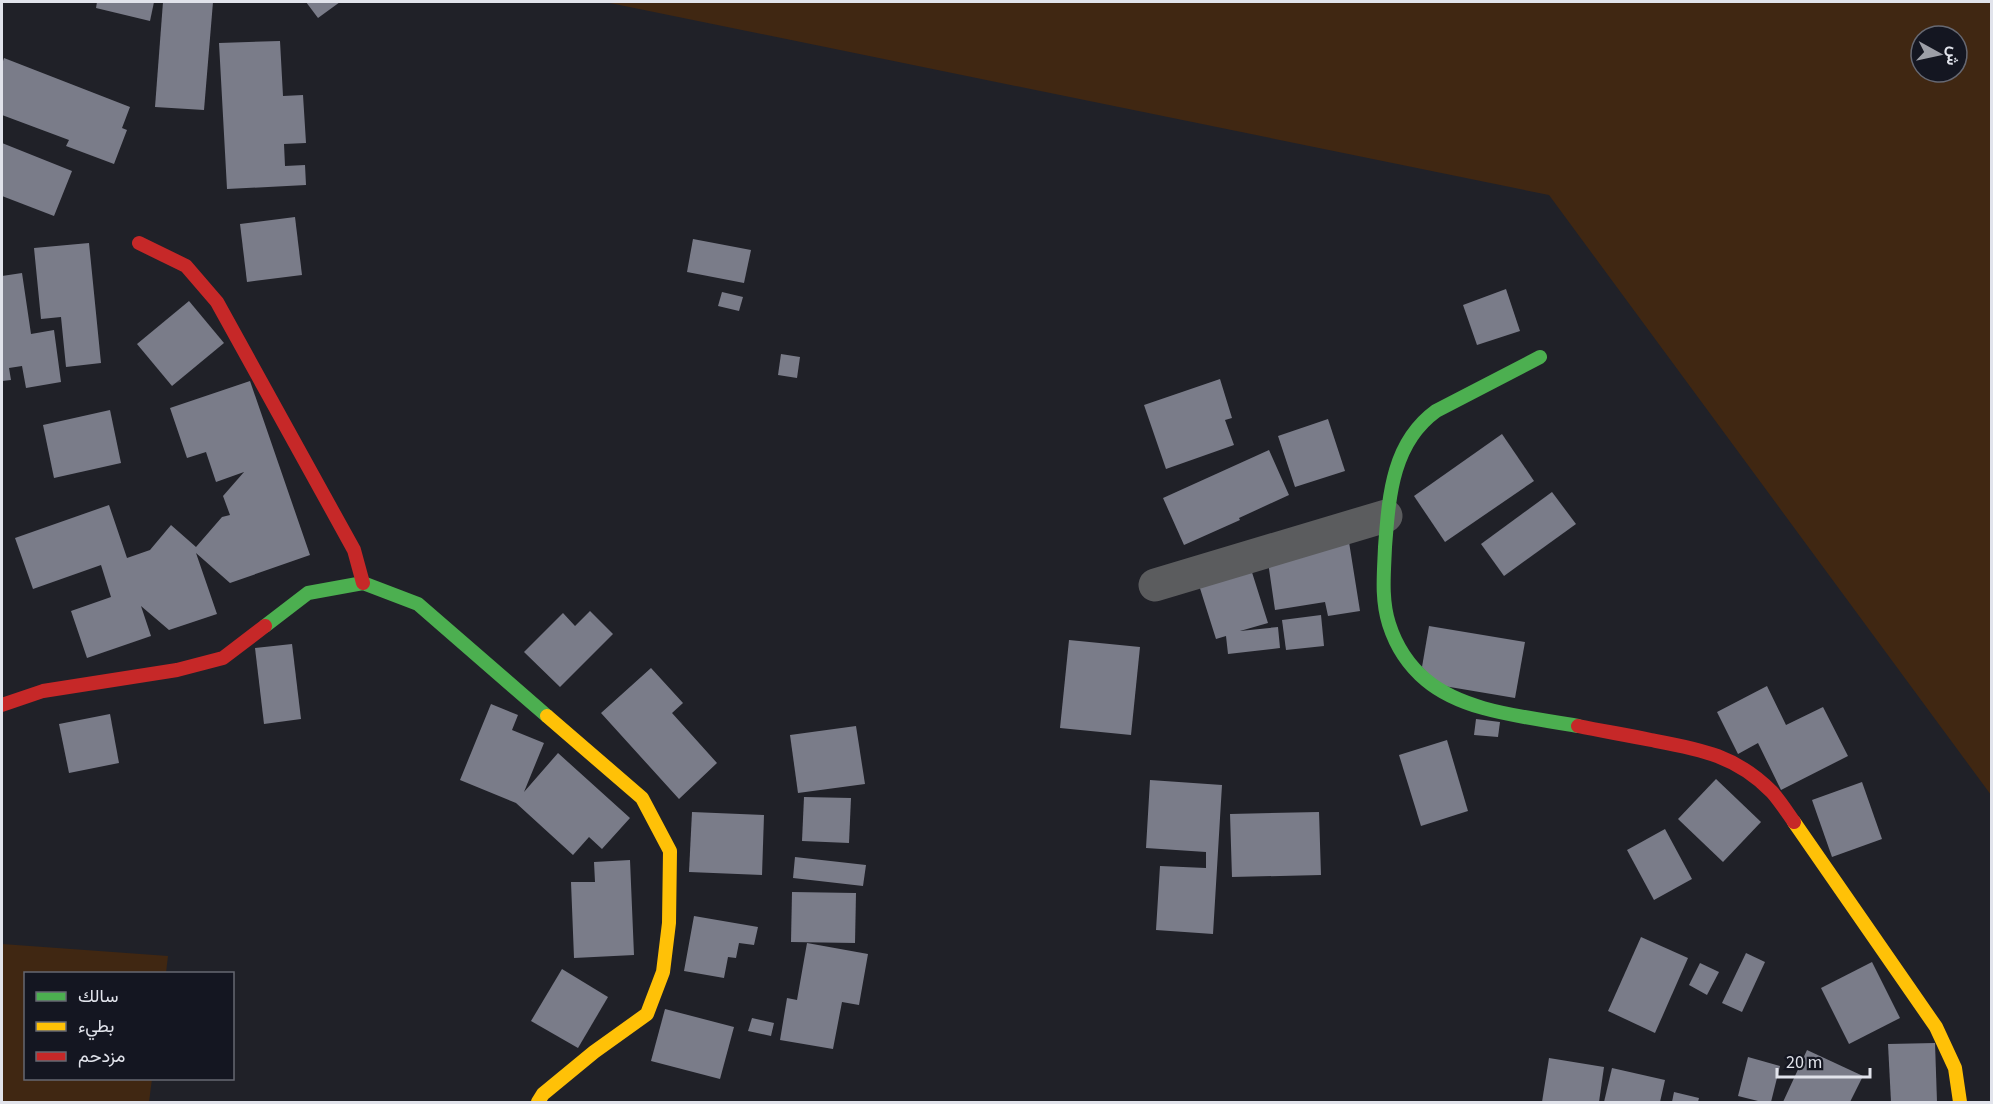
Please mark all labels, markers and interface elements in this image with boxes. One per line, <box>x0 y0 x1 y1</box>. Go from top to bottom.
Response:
north arrow <box>1909 24 1969 84</box>
text: ش <box>1941 45 1965 67</box>
legend <box>24 972 234 1080</box>
text: سالك <box>78 984 118 1009</box>
text: بطيء <box>78 1014 114 1041</box>
scale bar <box>1777 1041 1870 1079</box>
text: مزدحم <box>78 1044 125 1069</box>
text: 20 m <box>1786 1050 1822 1075</box>

